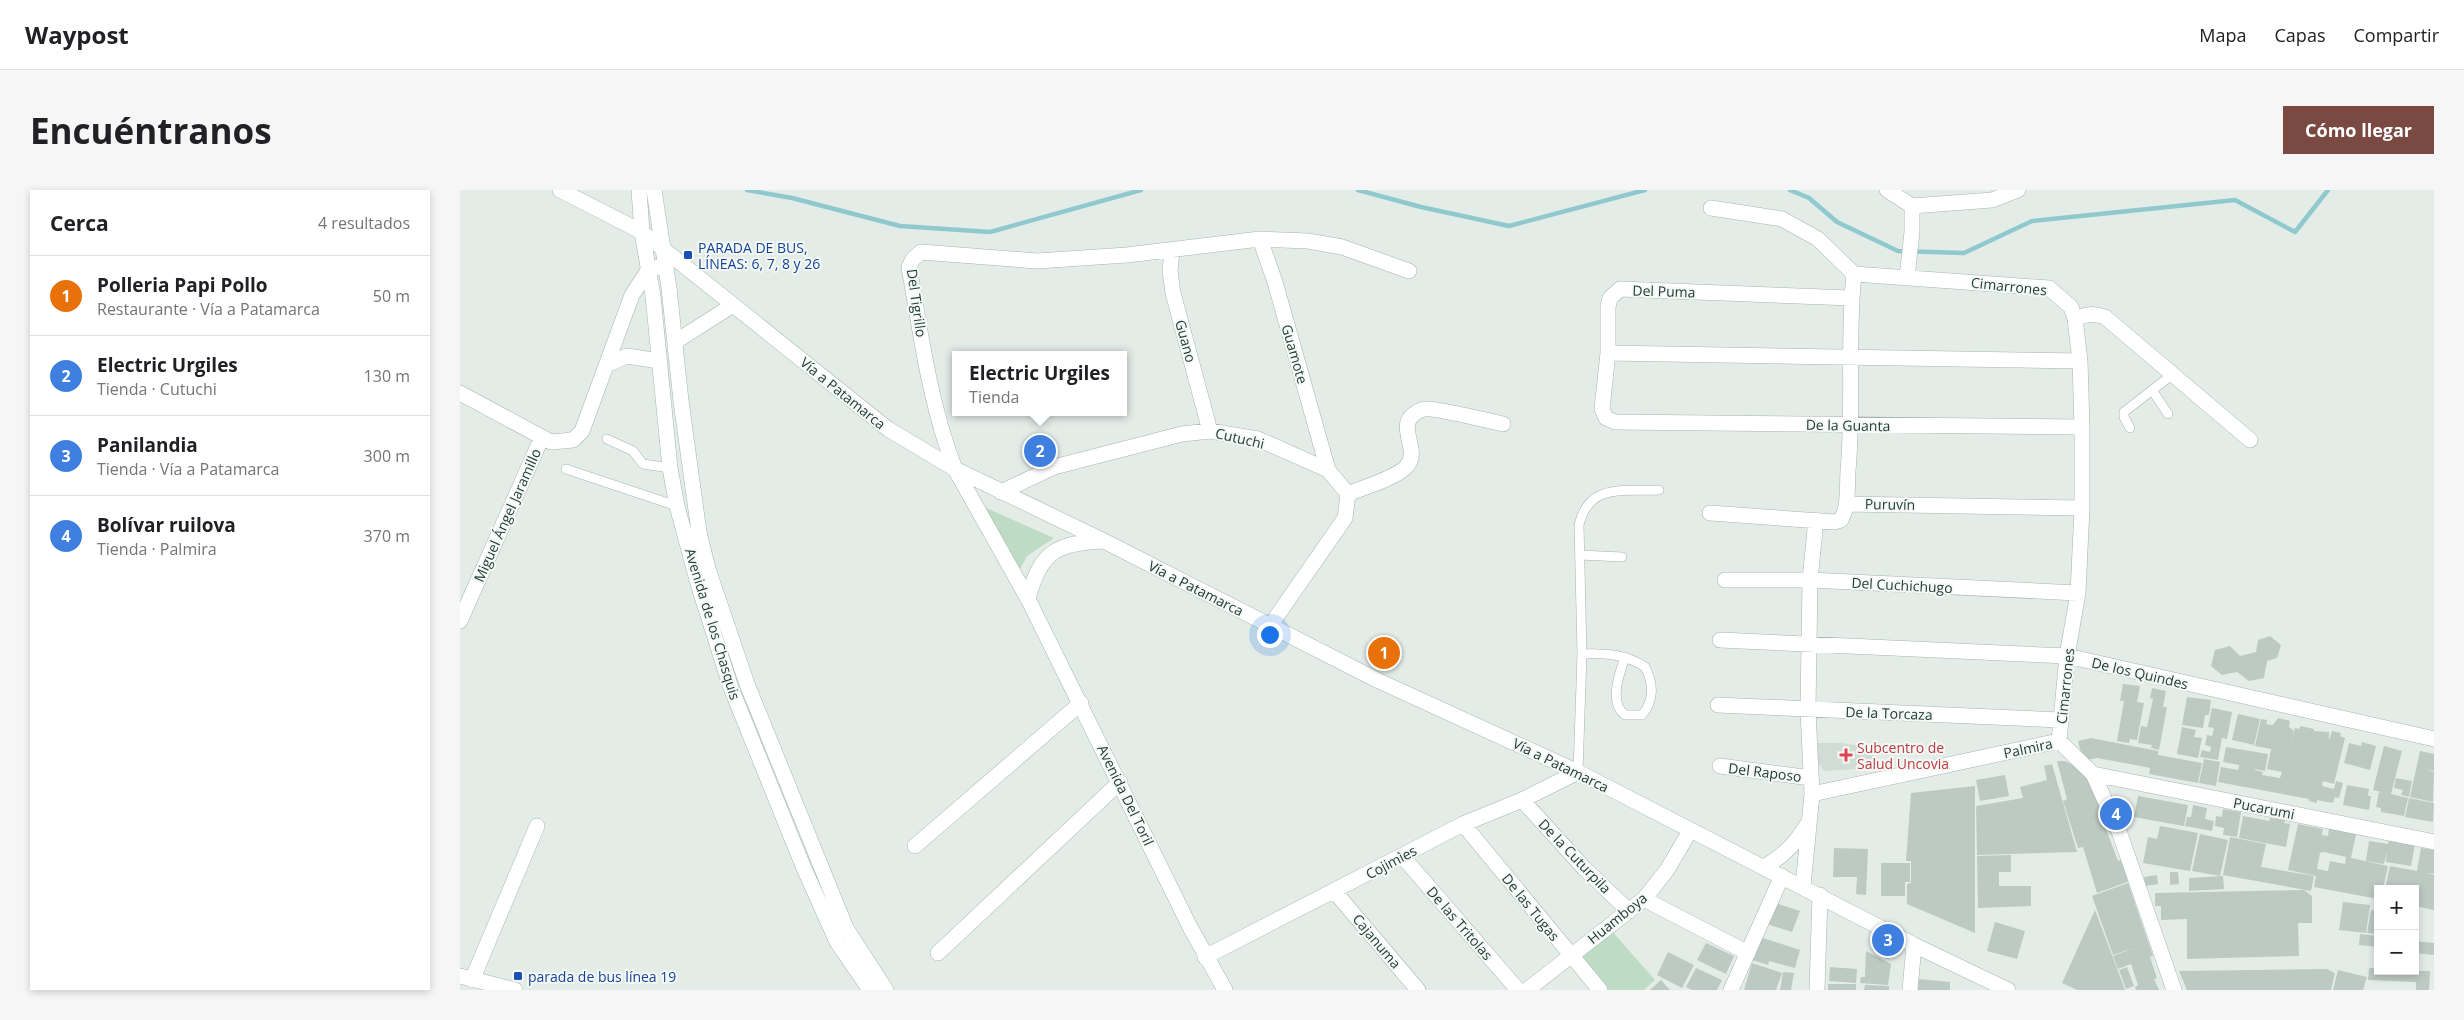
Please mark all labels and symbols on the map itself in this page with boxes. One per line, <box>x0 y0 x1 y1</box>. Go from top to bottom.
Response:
place label: PARADA DE BUS, LÍNEAS: 6, 7, 8 y 26 <box>698 238 820 273</box>
marker: PARADA DE BUS, LÍNEAS: 6, 7, 8 y 26 <box>682 249 694 261</box>
street label: Del Tigrillo <box>903 268 931 338</box>
street label: Cimarrones <box>1970 273 2048 299</box>
street label: Del Puma <box>1632 280 1696 302</box>
street label: Guano <box>1171 318 1201 364</box>
street label: Guamote <box>1277 322 1313 386</box>
street label: Vía a Patamarca <box>796 353 890 433</box>
street label: De la Guanta <box>1806 415 1890 435</box>
street label: Cutuchi <box>1214 423 1266 453</box>
pin: 2 <box>1024 432 1056 470</box>
street label: Miguel Ángel Jaramillo <box>469 445 545 585</box>
street label: Puruvín <box>1865 494 1915 514</box>
street label: Avenida de los Chasquis <box>681 546 745 702</box>
street label: Vía a Patamarca <box>1145 556 1247 620</box>
street label: Del Cuchichugo <box>1851 573 1953 597</box>
your location <box>1257 622 1283 648</box>
pin: 1 <box>1368 634 1400 672</box>
street label: Cimarrones <box>2052 647 2078 725</box>
street label: De los Quindes <box>2090 653 2190 693</box>
street label: De la Torcaza <box>1845 702 1933 724</box>
street label: Vía a Patamarca <box>1510 734 1612 796</box>
street label: Palmira <box>2002 734 2054 762</box>
place label: Subcentro de Salud Uncovia <box>1857 738 1949 773</box>
street label: Avenida Del Toril <box>1093 741 1159 849</box>
marker: Subcentro de Salud Uncovia <box>1839 748 1853 762</box>
street label: Del Raposo <box>1727 758 1803 786</box>
street label: Pucarumi <box>2232 793 2296 823</box>
pin: 4 <box>2100 795 2132 833</box>
street label: De la Cuturpila <box>1535 815 1615 897</box>
street label: Cojimìes <box>1362 840 1420 883</box>
street label: De las Tugas <box>1498 869 1564 945</box>
street label: De las Tritolas <box>1423 882 1497 964</box>
street label: Huamboya <box>1583 888 1651 948</box>
street label: Cajanuma <box>1349 910 1405 972</box>
pin: 3 <box>1872 921 1904 959</box>
place label: parada de bus línea 19 <box>528 967 676 986</box>
marker: parada de bus línea 19 <box>512 970 524 982</box>

